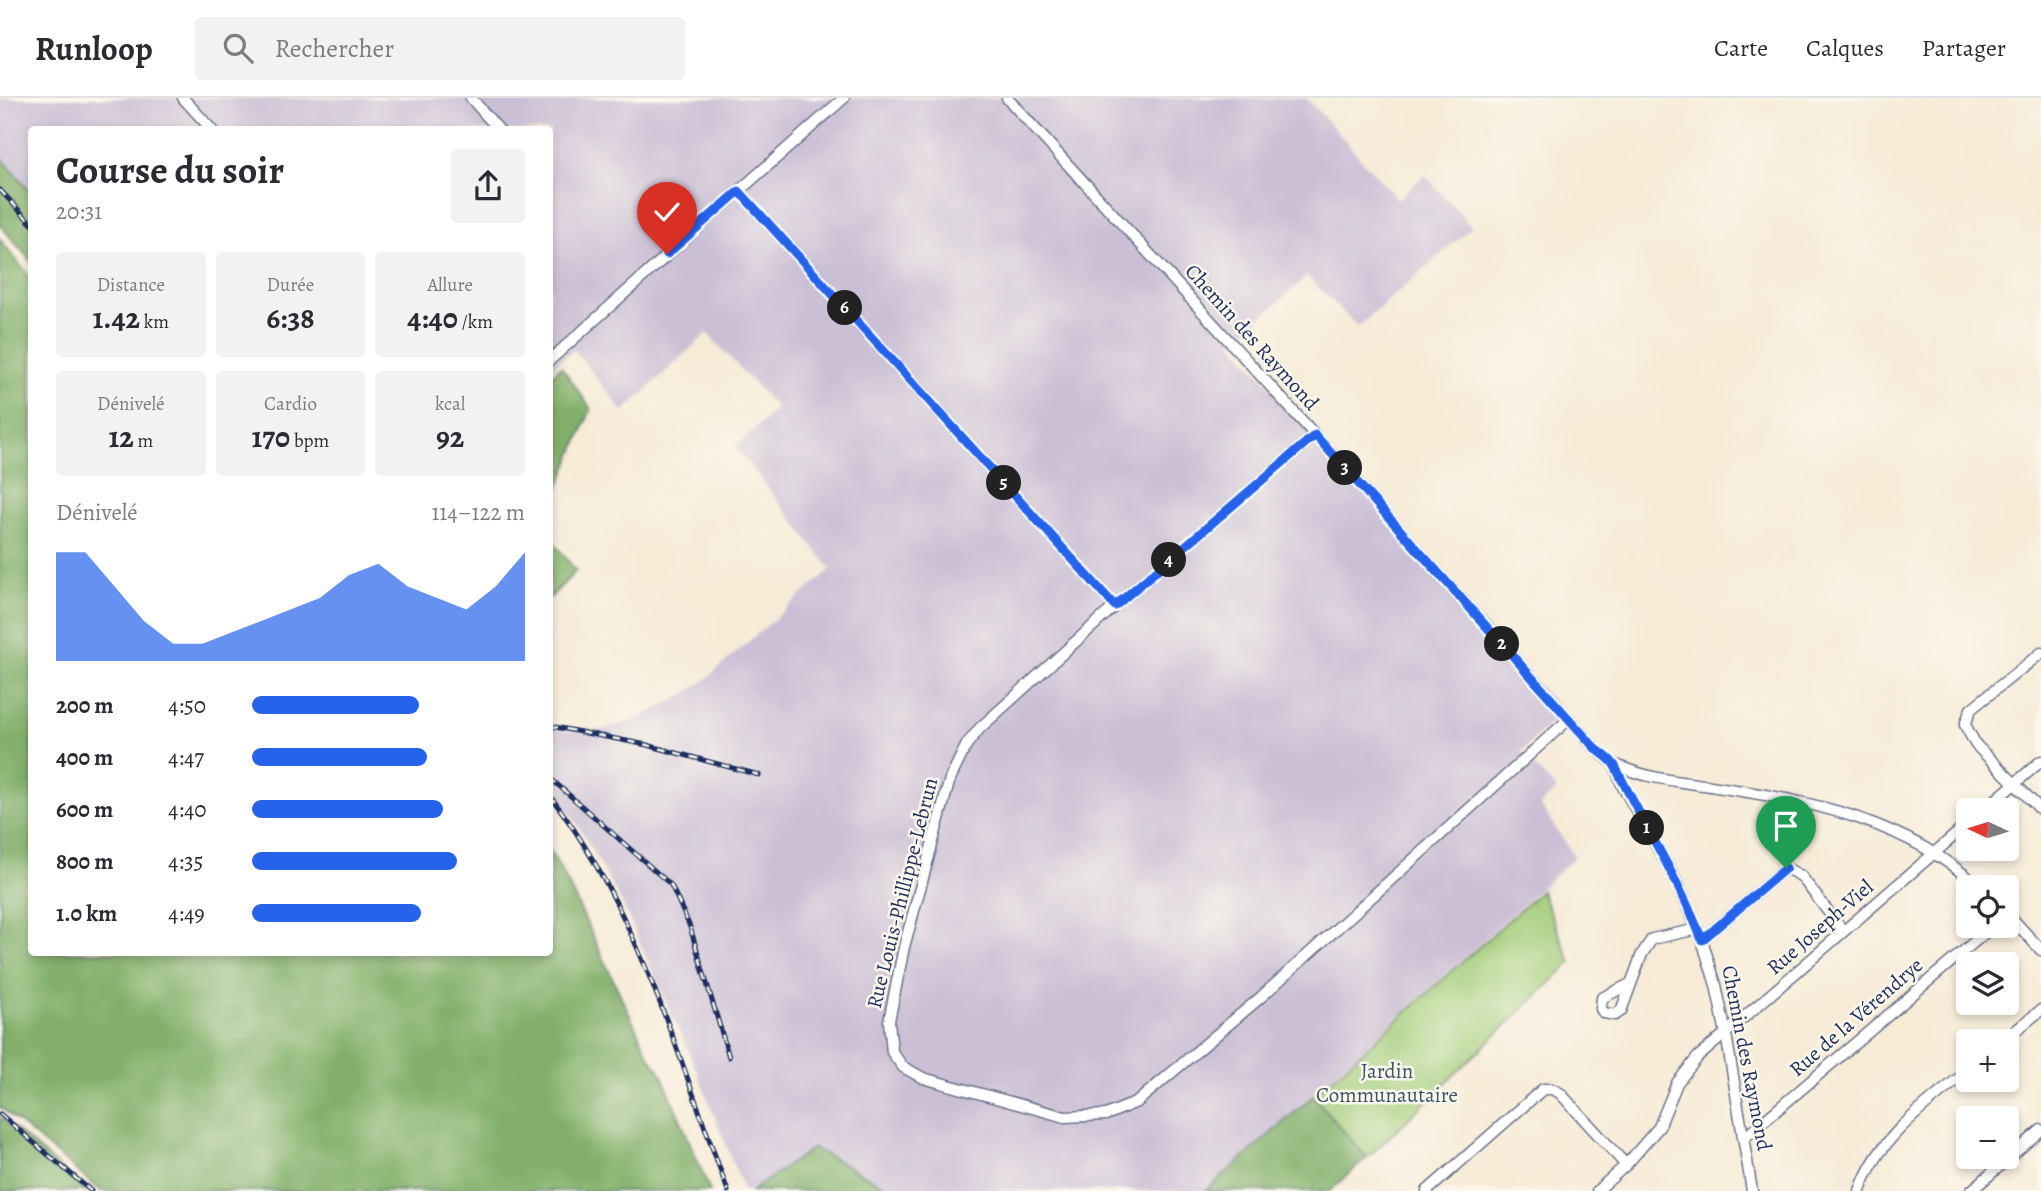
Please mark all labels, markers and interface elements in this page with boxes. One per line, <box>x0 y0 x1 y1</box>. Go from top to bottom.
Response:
search box <box>195 17 685 80</box>
text: Runloop <box>35 26 153 71</box>
icon: search <box>219 29 257 67</box>
text: Rechercher <box>275 31 394 66</box>
text: Carte <box>1714 32 1768 64</box>
text: Calques <box>1806 32 1884 64</box>
text: Partager <box>1922 32 2006 64</box>
text: Course du soir <box>56 144 284 196</box>
button: share <box>451 149 525 223</box>
pin <box>637 182 697 254</box>
icon: check <box>648 193 686 231</box>
text: 20:31 <box>56 196 102 227</box>
street label: Chemin des Raymond <box>1179 258 1326 417</box>
text: Distance <box>97 272 165 298</box>
text: Durée <box>267 272 314 298</box>
text: Allure <box>427 272 473 298</box>
pin: 6 <box>828 290 862 326</box>
text: 6 <box>840 294 849 320</box>
text: 1.42 <box>93 298 140 338</box>
text: 6:38 <box>266 298 315 338</box>
text: 4:40 <box>407 298 458 338</box>
text: km <box>140 309 169 335</box>
text: /km <box>458 309 493 335</box>
text: Dénivelé <box>97 391 165 417</box>
text: Cardio <box>264 391 317 417</box>
text: kcal <box>435 391 465 417</box>
text: 12 <box>108 417 134 457</box>
text: 170 <box>252 417 290 457</box>
text: 92 <box>436 417 464 457</box>
text: m <box>134 428 153 454</box>
text: bpm <box>290 428 329 454</box>
pin: 3 <box>1328 450 1362 486</box>
text: 3 <box>1340 454 1349 480</box>
pin: 5 <box>986 466 1021 500</box>
text: 5 <box>999 469 1008 495</box>
text: Dénivelé <box>56 497 138 528</box>
text: 114–122 m <box>431 497 525 528</box>
pin: 4 <box>1152 542 1186 578</box>
text: 4 <box>1164 546 1173 572</box>
pin: 2 <box>1484 626 1520 662</box>
text: 2 <box>1497 630 1506 656</box>
text: 200 m <box>56 690 114 721</box>
text: 4:50 <box>168 690 206 721</box>
text: 400 m <box>56 742 113 773</box>
text: 4:47 <box>168 742 204 773</box>
street label: Rue Louis-Phillippe-Lebrun <box>860 775 944 1011</box>
text: 600 m <box>56 794 113 825</box>
text: 4:40 <box>168 794 207 825</box>
pin <box>1756 796 1816 868</box>
north arrow <box>1956 798 2020 861</box>
map controls <box>1956 798 2019 1169</box>
icon: arrive <box>1767 807 1805 845</box>
pin: 1 <box>1630 810 1664 846</box>
text: 1 <box>1643 814 1650 840</box>
text: 800 m <box>56 846 113 877</box>
text: 4:35 <box>168 846 203 877</box>
street label: Rue Joseph-Viel <box>1761 873 1879 981</box>
button: locate <box>1956 875 2019 938</box>
text: 1.0 km <box>56 898 117 929</box>
text: 4:49 <box>168 898 205 929</box>
street label: Rue de la Vérendrye <box>1783 951 1929 1083</box>
button: layers <box>1956 952 2019 1015</box>
street label: Chemin des Raymond <box>1715 963 1779 1154</box>
button: + <box>1956 1029 2019 1092</box>
park label: Jardin Communautaire <box>1316 1057 1458 1109</box>
button: − <box>1956 1106 2019 1169</box>

